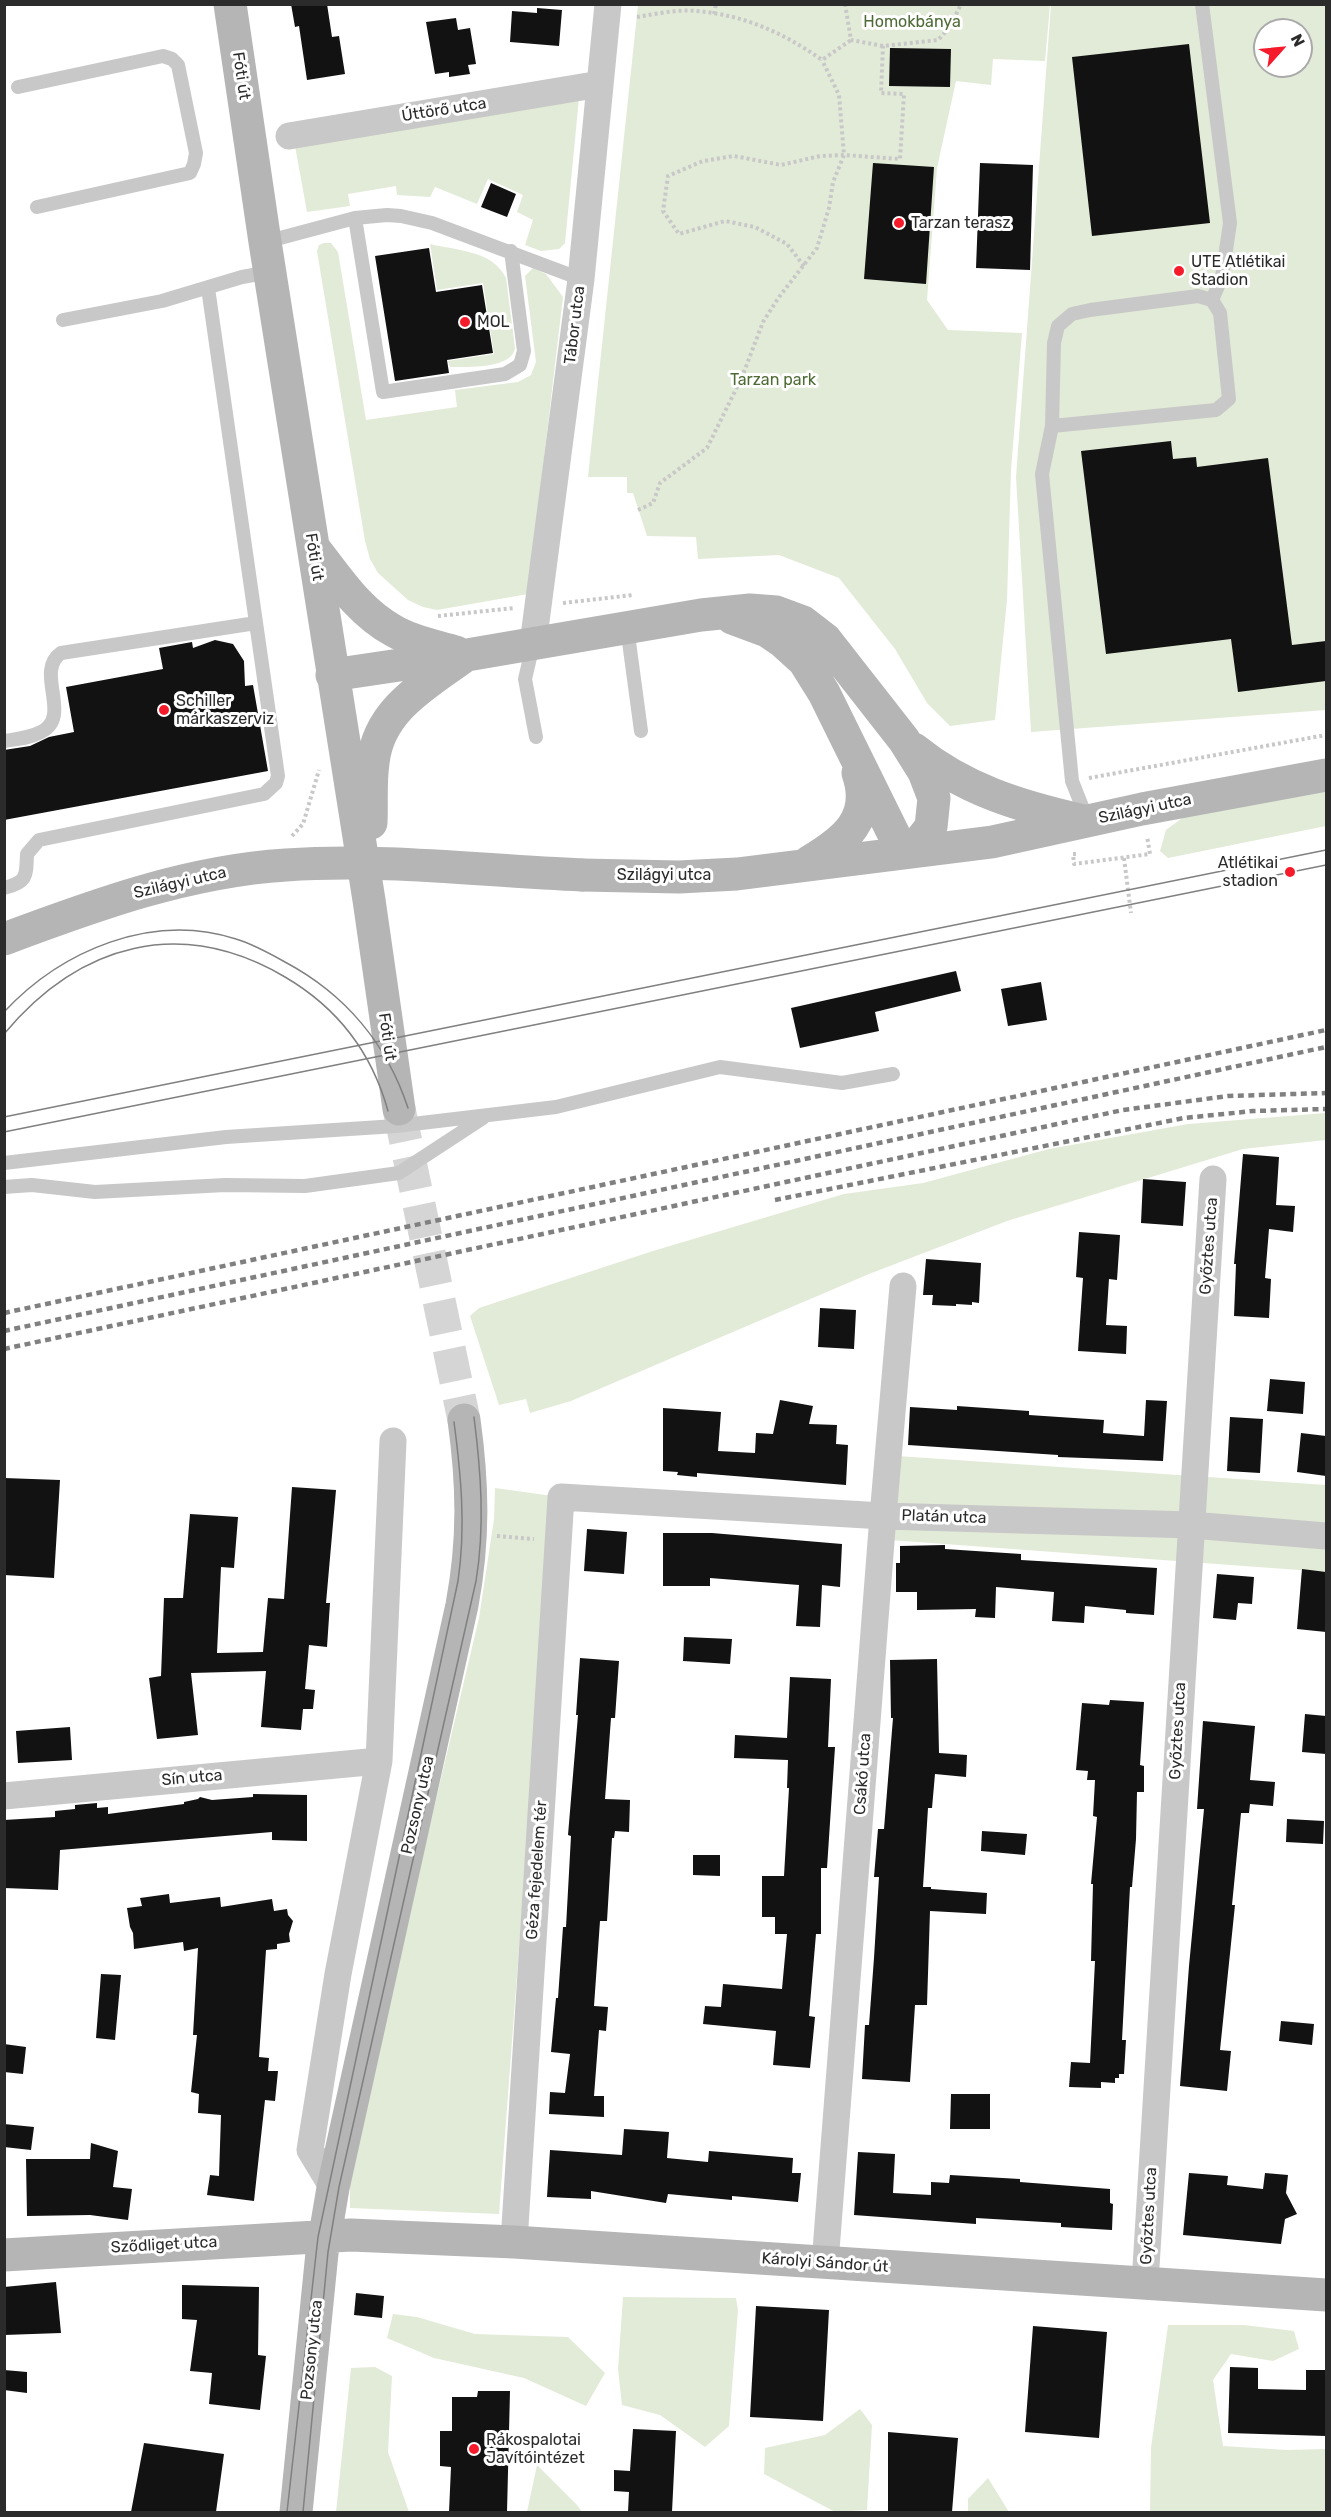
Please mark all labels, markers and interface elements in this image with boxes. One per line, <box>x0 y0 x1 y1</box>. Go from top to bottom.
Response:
park label: Homokbánya <box>863 12 961 32</box>
north arrow <box>1253 18 1313 78</box>
text: N <box>1287 31 1309 50</box>
street label: Fóti út <box>228 51 254 101</box>
street label: Úttörő utca <box>400 94 488 126</box>
place label: Tarzan terasz <box>911 213 1011 233</box>
marker: Tarzan terasz <box>892 216 906 230</box>
place label: UTE Atlétikai Stadion <box>1191 252 1285 290</box>
marker: UTE Atlétikai Stadion <box>1172 264 1186 278</box>
street label: Tábor utca <box>561 285 589 365</box>
place label: MOL <box>477 312 510 332</box>
marker: MOL <box>458 315 472 329</box>
park label: Tarzan park <box>730 370 816 390</box>
street label: Fóti út <box>301 532 327 582</box>
place label: Schiller márkaszerviz <box>176 691 274 729</box>
marker: Schiller márkaszerviz <box>157 703 171 717</box>
street label: Szilágyi utca <box>1097 790 1193 828</box>
place label: Atlétikai stadion <box>1218 853 1278 891</box>
street label: Szilágyi utca <box>132 863 228 903</box>
street label: Szilágyi utca <box>617 865 711 885</box>
marker: Atlétikai stadion <box>1283 865 1297 879</box>
street label: Fóti út <box>374 1012 400 1062</box>
street label: Győztes utca <box>1196 1197 1222 1295</box>
street label: Platán utca <box>901 1506 987 1528</box>
street label: Győztes utca <box>1166 1682 1190 1780</box>
street label: Csákó utca <box>851 1732 875 1816</box>
street label: Pozsony utca <box>397 1754 439 1856</box>
street label: Sín utca <box>161 1766 223 1790</box>
street label: Géza fejedelem tér <box>523 1800 551 1940</box>
street label: Győztes utca <box>1137 2167 1161 2265</box>
street label: Sződliget utca <box>110 2233 218 2257</box>
street label: Károlyi Sándor út <box>761 2249 889 2277</box>
street label: Pozsony utca <box>297 2299 327 2401</box>
place label: Rákospalotai Javítóintézet <box>486 2430 585 2468</box>
marker: Rákospalotai Javítóintézet <box>467 2442 481 2456</box>

